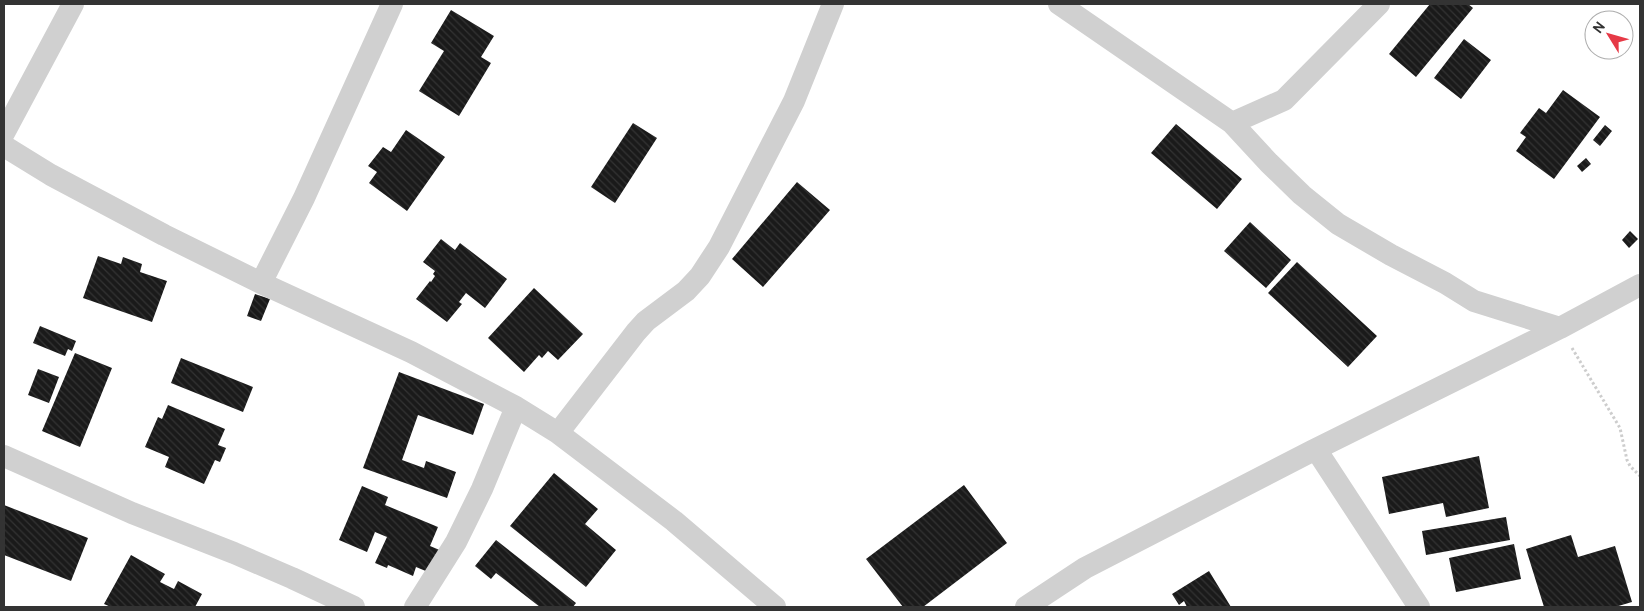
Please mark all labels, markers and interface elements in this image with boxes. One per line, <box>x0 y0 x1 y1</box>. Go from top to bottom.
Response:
north arrow <box>1584 10 1634 60</box>
text: N <box>1588 18 1609 37</box>

